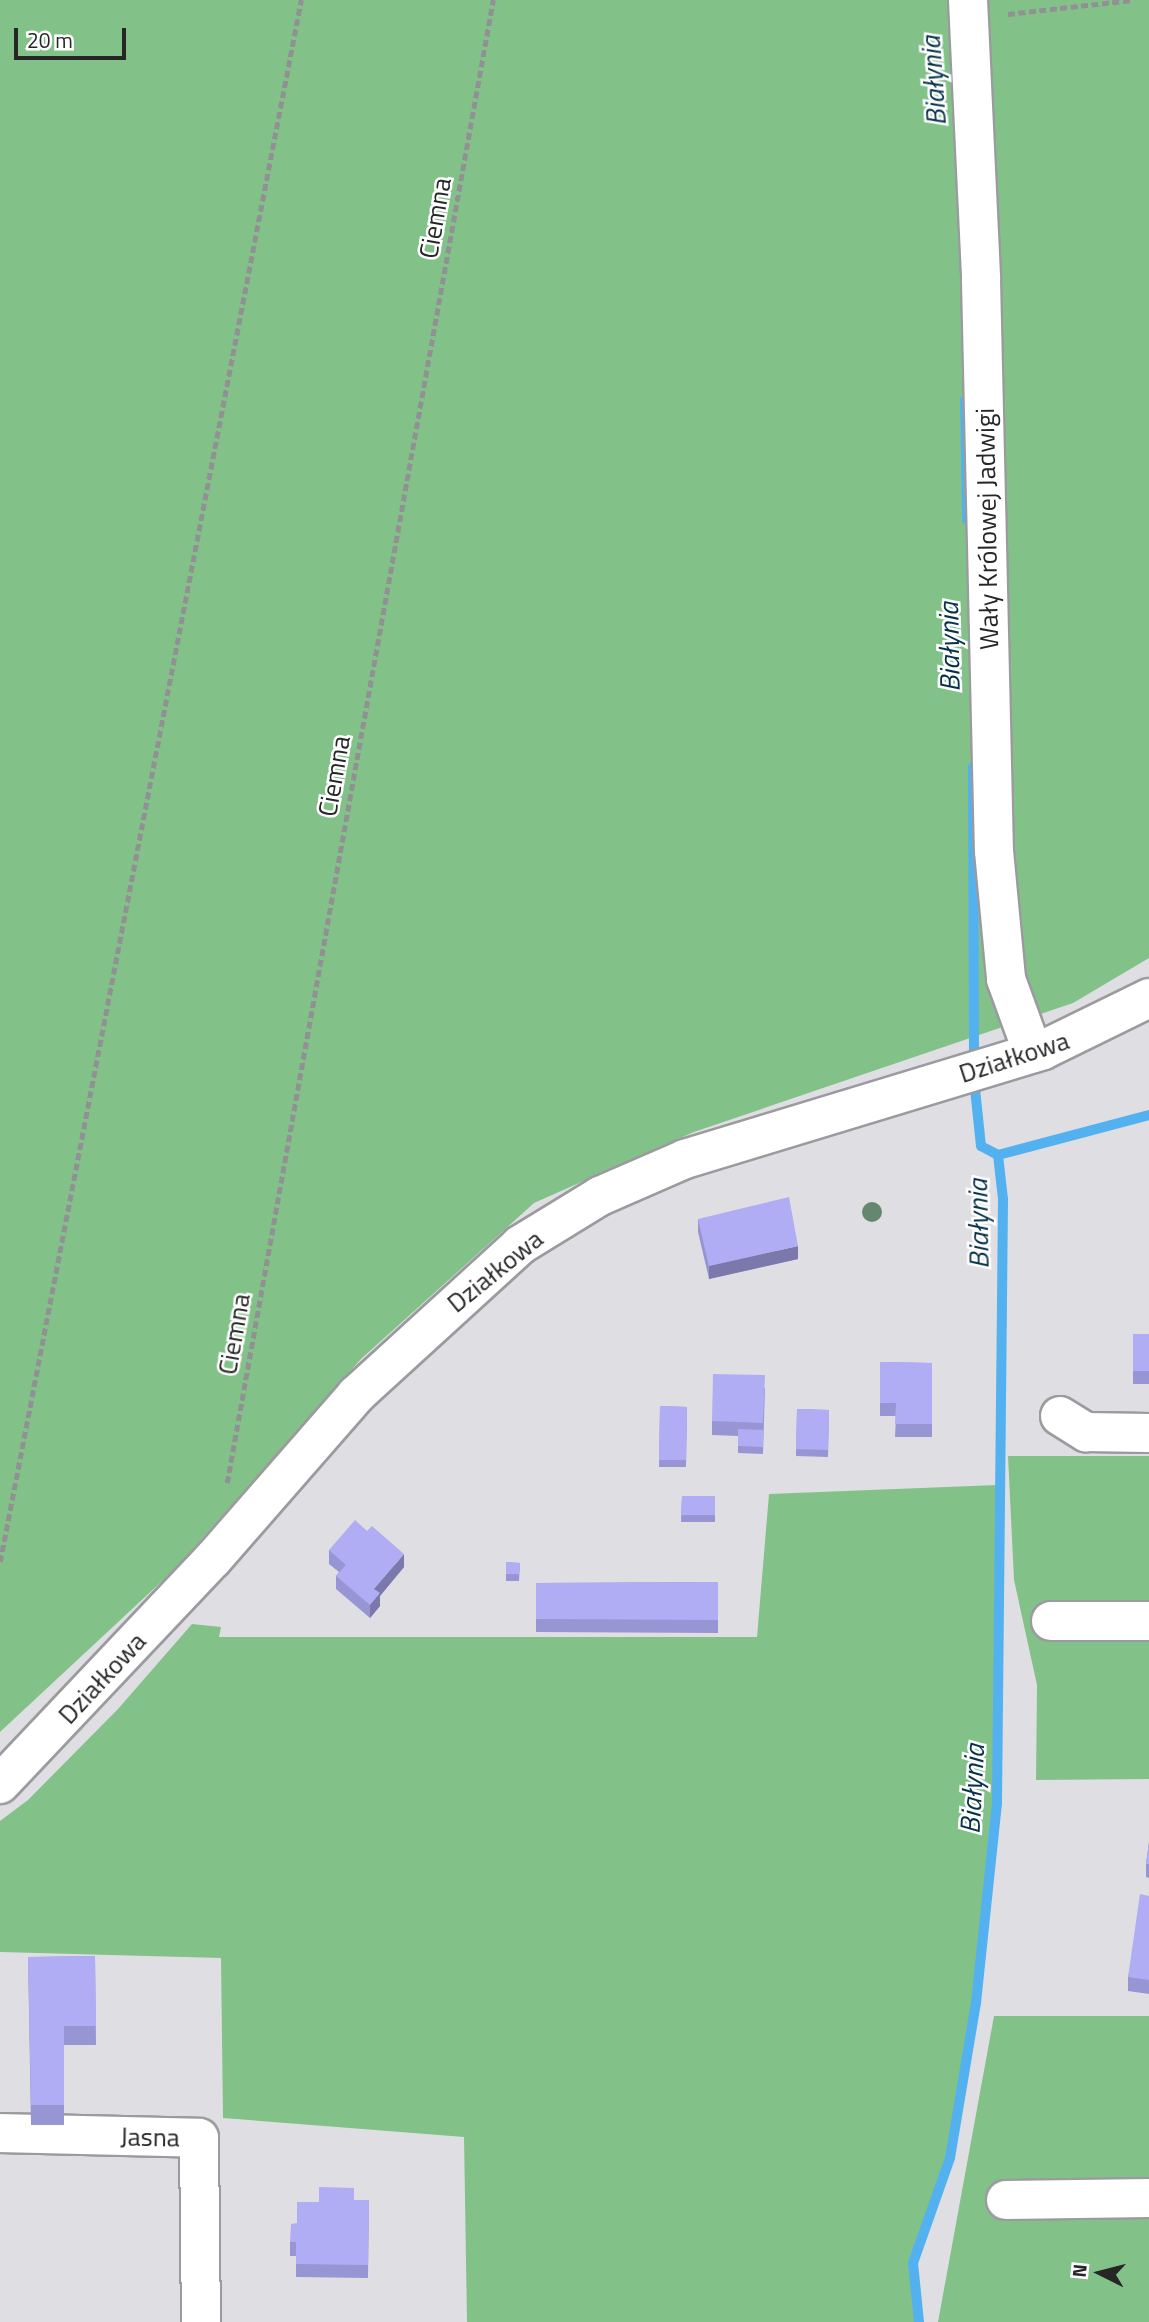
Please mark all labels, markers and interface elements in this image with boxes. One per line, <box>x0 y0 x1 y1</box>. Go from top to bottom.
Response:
scale bar <box>18 14 130 58</box>
text: 20 m <box>27 24 73 56</box>
water label: Białynia <box>913 35 953 127</box>
street label: Ciemna <box>413 175 457 261</box>
street label: Wały Królowej Jadwigi <box>969 408 1005 650</box>
water label: Białynia <box>931 602 967 692</box>
street label: Ciemna <box>312 733 356 819</box>
street label: Działkowa <box>955 1025 1073 1089</box>
water label: Białynia <box>960 1179 996 1269</box>
street label: Działkowa <box>441 1223 549 1319</box>
street label: Ciemna <box>212 1291 256 1377</box>
street label: Działkowa <box>52 1626 152 1730</box>
water label: Białynia <box>953 1743 991 1835</box>
street label: Jasna <box>120 2121 180 2153</box>
north arrow <box>1065 2238 1135 2308</box>
text: N <box>1064 2263 1094 2279</box>

